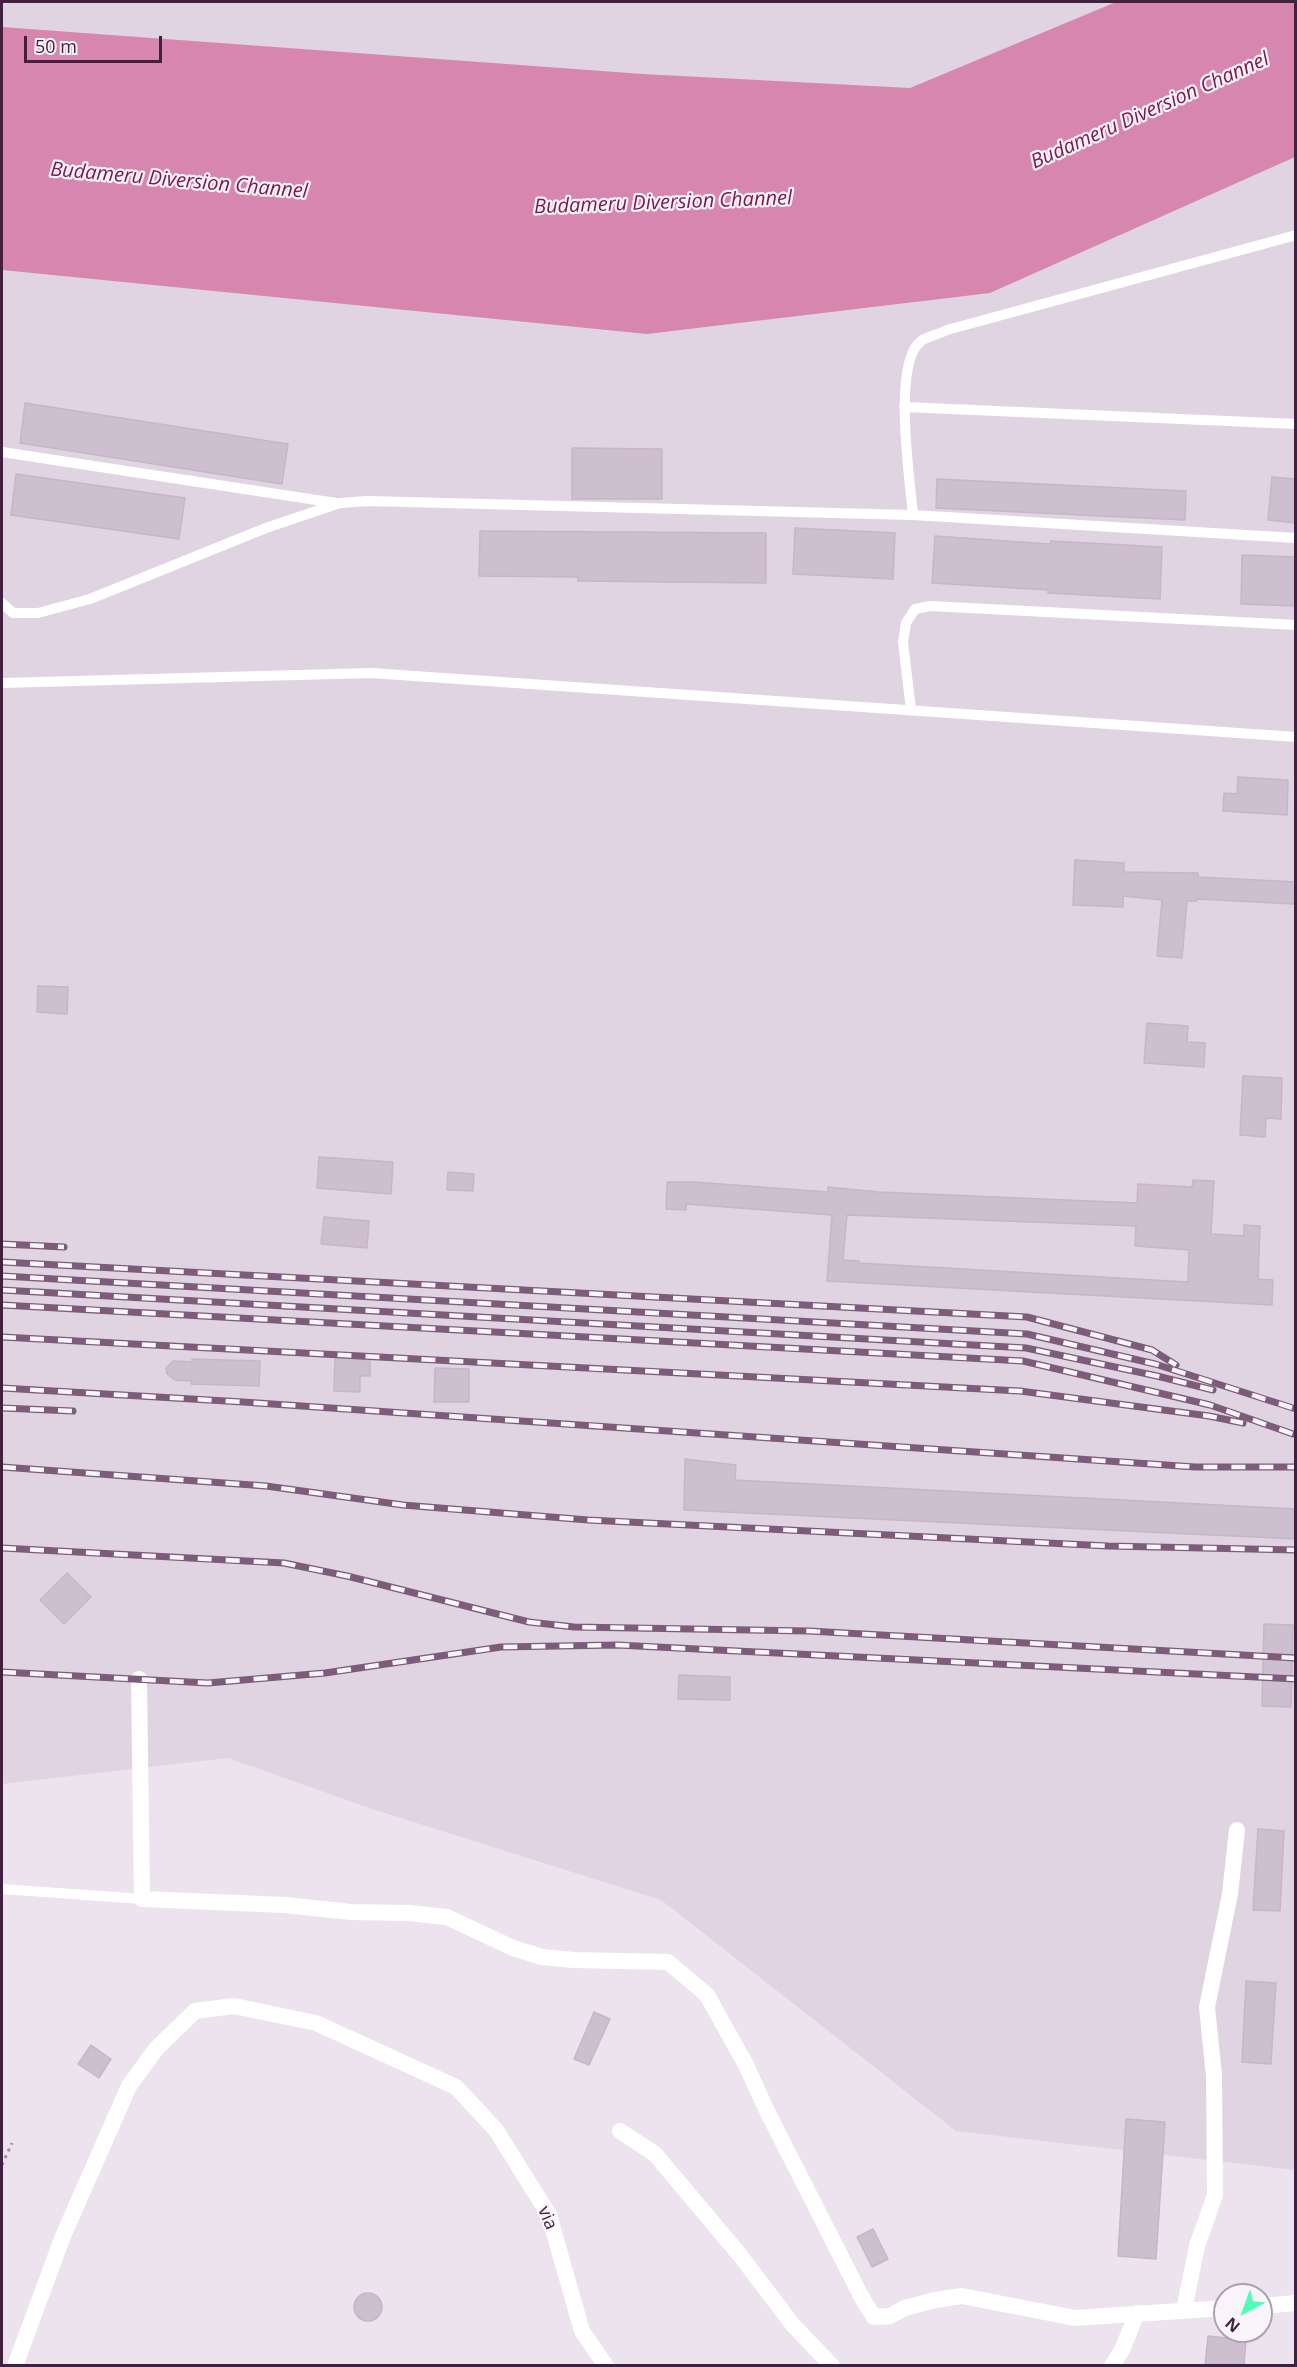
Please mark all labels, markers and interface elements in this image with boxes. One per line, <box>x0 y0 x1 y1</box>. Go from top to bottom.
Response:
scale bar <box>27 24 165 62</box>
text: 50 m <box>35 34 77 58</box>
water label: Budameru Diversion Channel <box>1027 48 1273 174</box>
water label: Budameru Diversion Channel <box>49 158 309 204</box>
water label: Budameru Diversion Channel <box>534 187 792 219</box>
street label: via <box>532 2203 562 2233</box>
north arrow <box>1213 2283 1273 2343</box>
text: N <box>1220 2313 1245 2338</box>

